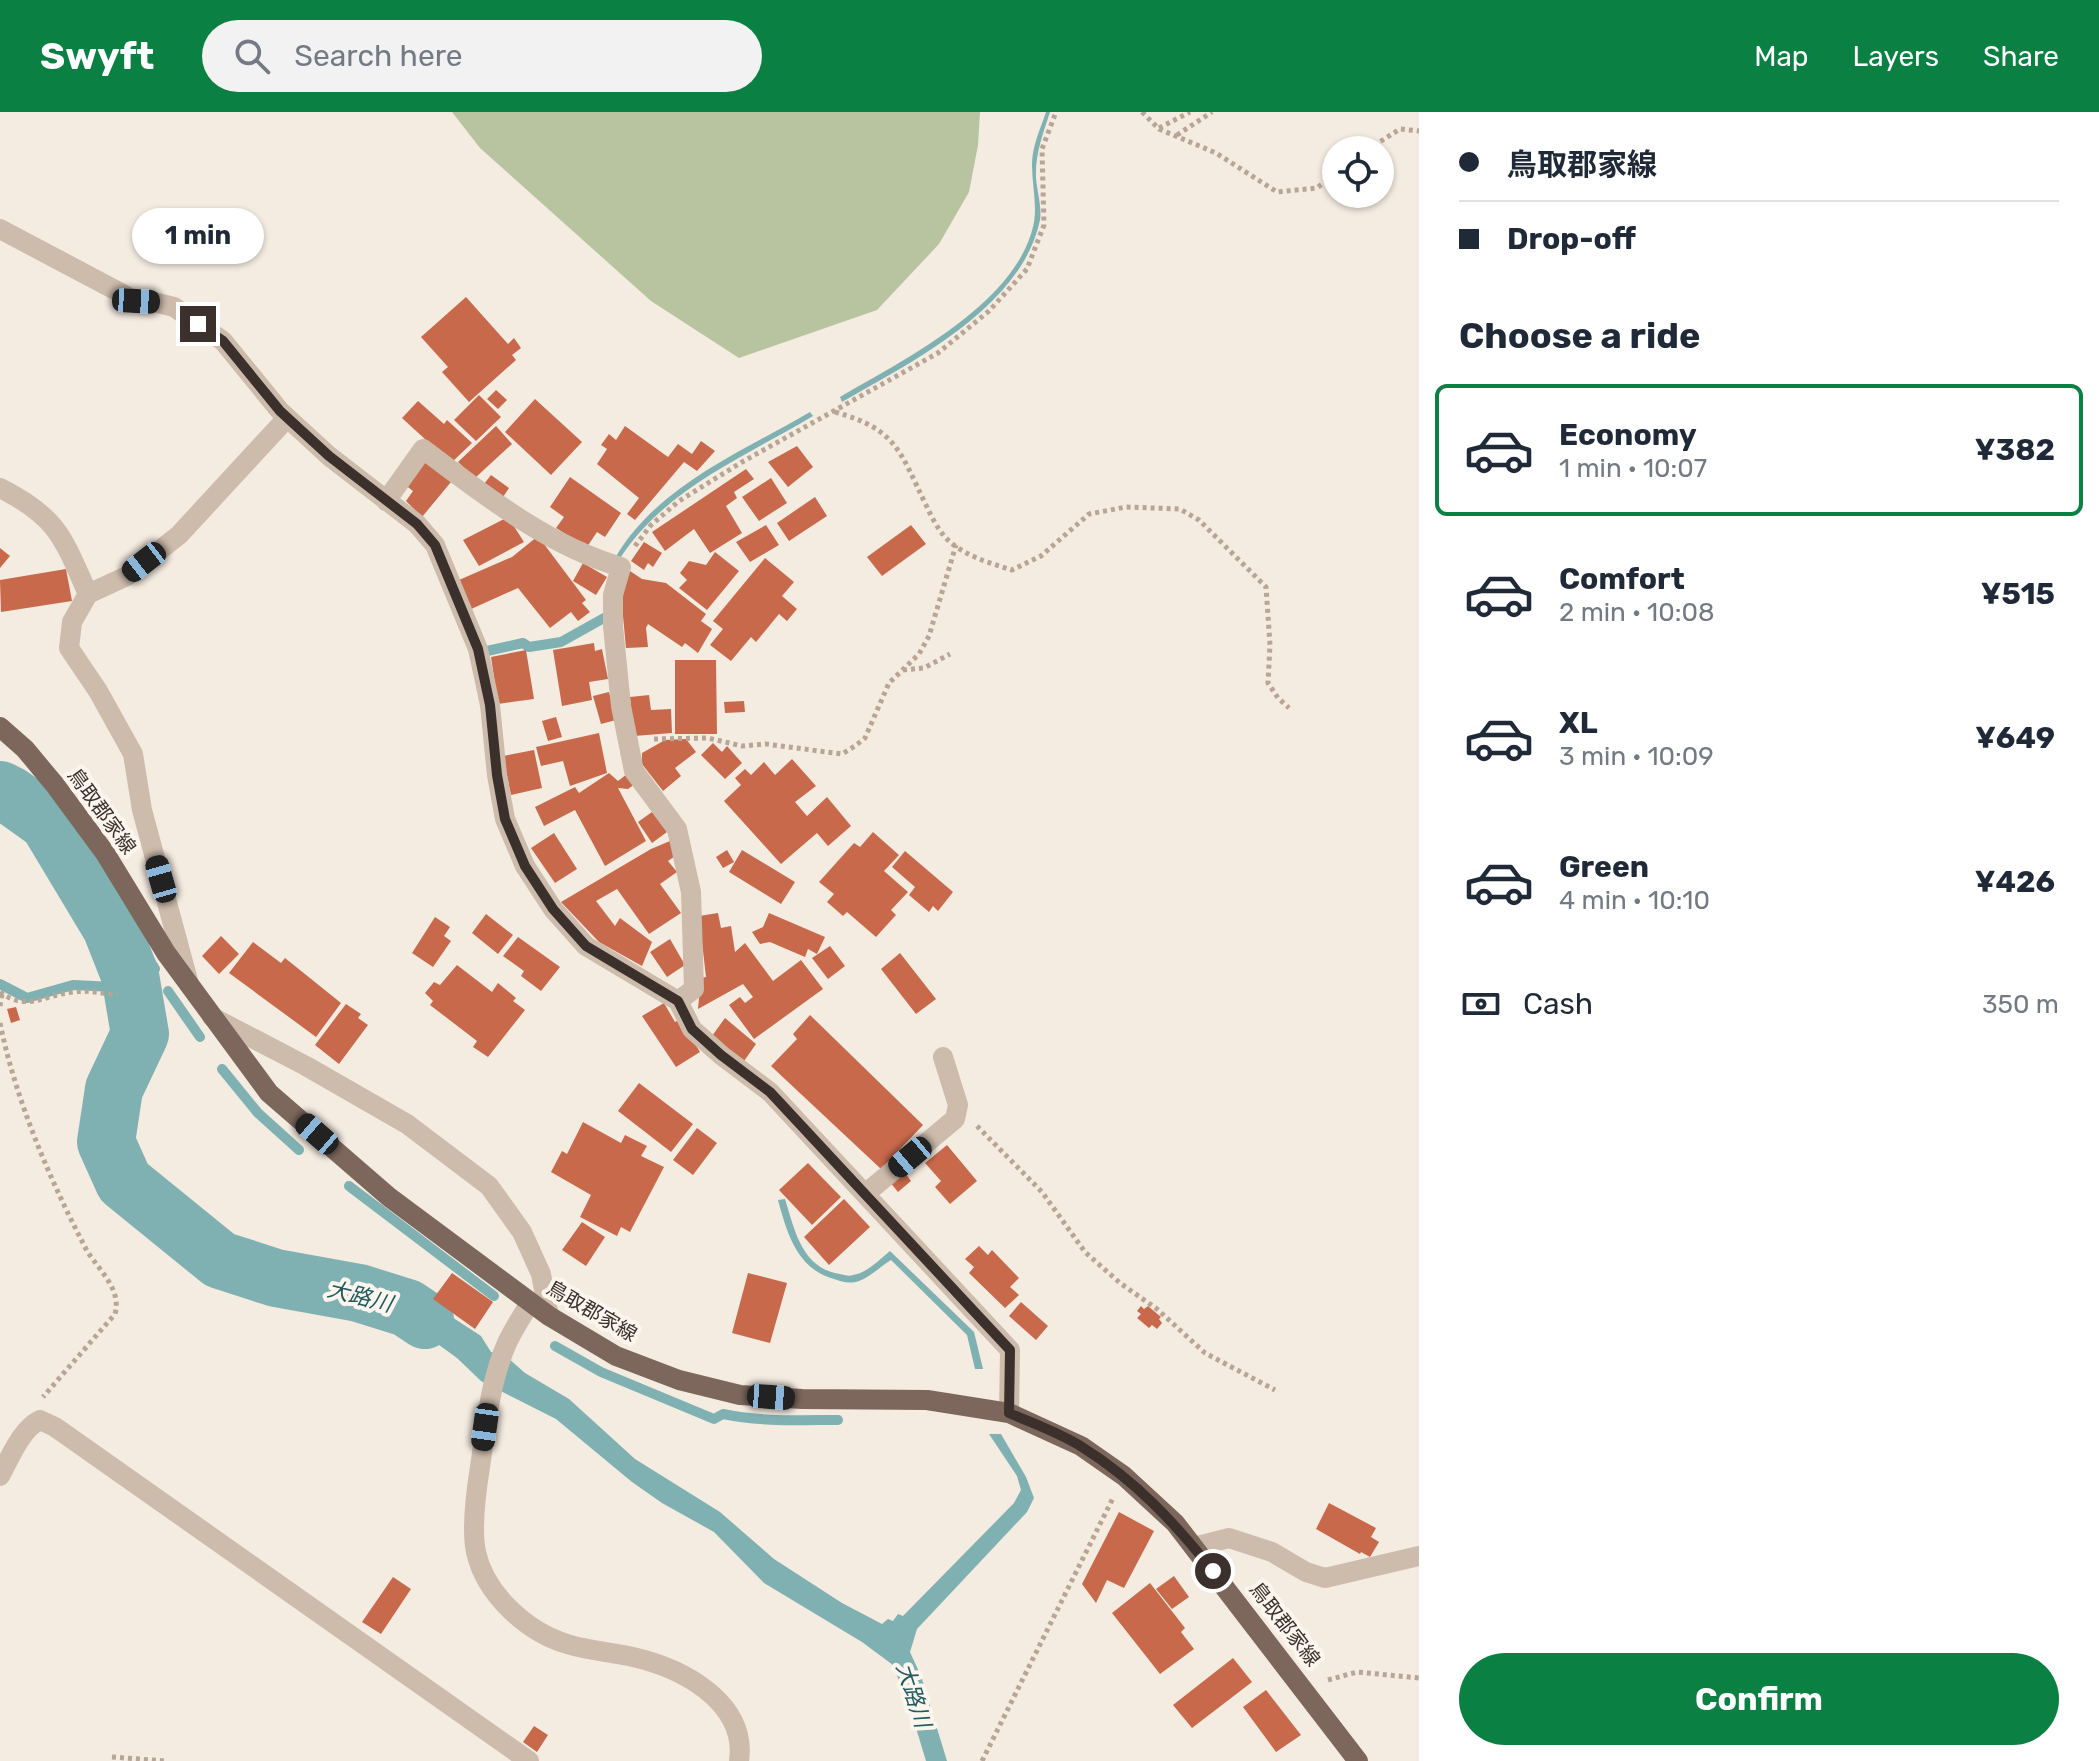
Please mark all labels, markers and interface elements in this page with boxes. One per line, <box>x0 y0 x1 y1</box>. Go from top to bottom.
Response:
search box <box>202 20 762 92</box>
text: Swyft <box>40 33 154 79</box>
icon: search <box>230 34 274 78</box>
text: Search here <box>294 38 463 74</box>
text: Map <box>1754 40 1809 73</box>
text: Layers <box>1853 40 1939 73</box>
text: Share <box>1983 40 2059 73</box>
map controls <box>1322 136 1394 208</box>
button: locate <box>1322 136 1394 208</box>
text: 鳥取郡家線 <box>1507 147 1657 183</box>
callout: 1 min <box>132 208 264 264</box>
text: 1 min <box>165 220 231 251</box>
text: Drop-off <box>1507 221 1636 257</box>
car <box>111 288 161 314</box>
route end <box>180 306 216 342</box>
text: Choose a ride <box>1459 314 1700 357</box>
icon: car <box>1463 414 1535 486</box>
text: Economy <box>1559 417 1697 453</box>
text: ¥382 <box>1975 432 2055 468</box>
text: 1 min · 10:07 <box>1559 453 1707 484</box>
car <box>118 538 170 586</box>
icon: car <box>1463 558 1535 630</box>
text: Comfort <box>1559 561 1685 597</box>
text: ¥515 <box>1981 576 2055 612</box>
text: 2 min · 10:08 <box>1559 597 1714 628</box>
icon: car <box>1463 702 1535 774</box>
text: XL <box>1559 705 1598 741</box>
text: ¥649 <box>1975 720 2055 756</box>
text: 3 min · 10:09 <box>1559 741 1714 772</box>
street label: 鳥取郡家線 <box>63 763 141 859</box>
icon: car <box>1463 846 1535 918</box>
text: Green <box>1559 849 1649 885</box>
car <box>143 853 179 905</box>
text: ¥426 <box>1975 864 2055 900</box>
text: 4 min · 10:10 <box>1559 885 1710 916</box>
icon: cash <box>1459 982 1503 1026</box>
text: Cash <box>1523 986 1593 1022</box>
text: 350 m <box>1982 989 2059 1020</box>
car <box>291 1109 343 1159</box>
car <box>884 1132 936 1182</box>
water label: 大路川 <box>325 1275 397 1318</box>
street label: 鳥取郡家線 <box>543 1276 641 1346</box>
car <box>746 1383 796 1411</box>
car <box>470 1402 500 1452</box>
route start <box>1195 1553 1231 1589</box>
street label: 鳥取郡家線 <box>1245 1577 1325 1671</box>
button: Confirm <box>1459 1653 2059 1745</box>
water label: 大路川 <box>890 1660 937 1733</box>

